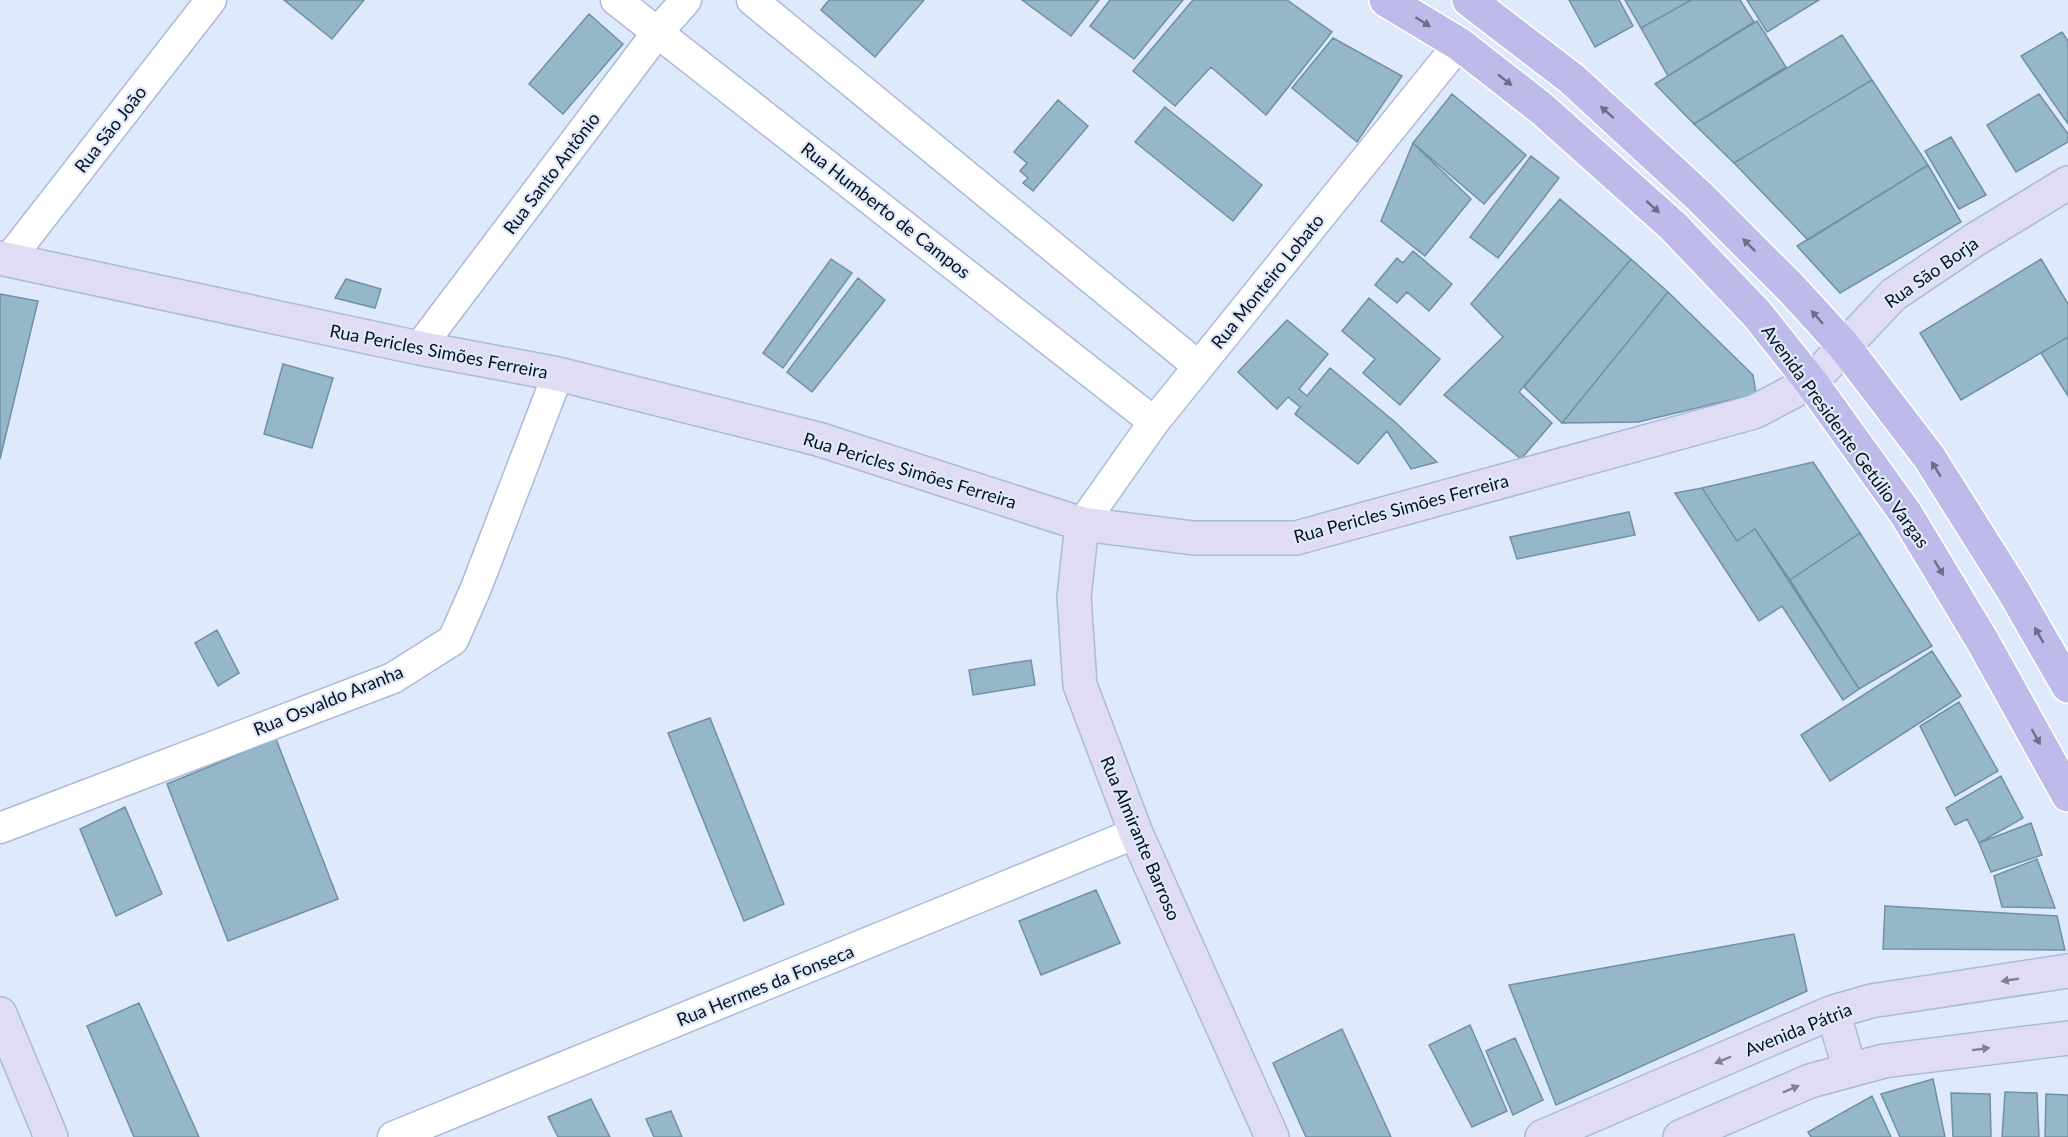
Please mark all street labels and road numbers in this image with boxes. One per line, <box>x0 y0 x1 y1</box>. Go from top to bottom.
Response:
street label: Rua São João <box>69 81 151 177</box>
street label: Rua Santo Antônio <box>498 108 604 238</box>
street label: Rua Humberto de Campos <box>797 137 975 283</box>
street label: Rua Monteiro Lobato <box>1206 209 1328 353</box>
street label: Rua São Borja <box>1880 232 1982 312</box>
street label: Rua Pericles Simões Ferreira <box>328 319 550 383</box>
street label: Avenida Presidente Getúlio Vargas <box>1758 320 1934 552</box>
street label: Rua Pericles Simões Ferreira <box>801 427 1019 513</box>
street label: Rua Pericles Simões Ferreira <box>1291 469 1511 547</box>
street label: Rua Osvaldo Aranha <box>250 660 406 740</box>
street label: Rua Almirante Barroso <box>1096 752 1186 924</box>
street label: Rua Hermes da Fonseca <box>673 939 857 1031</box>
street label: Avenida Pátria <box>1741 998 1855 1060</box>

